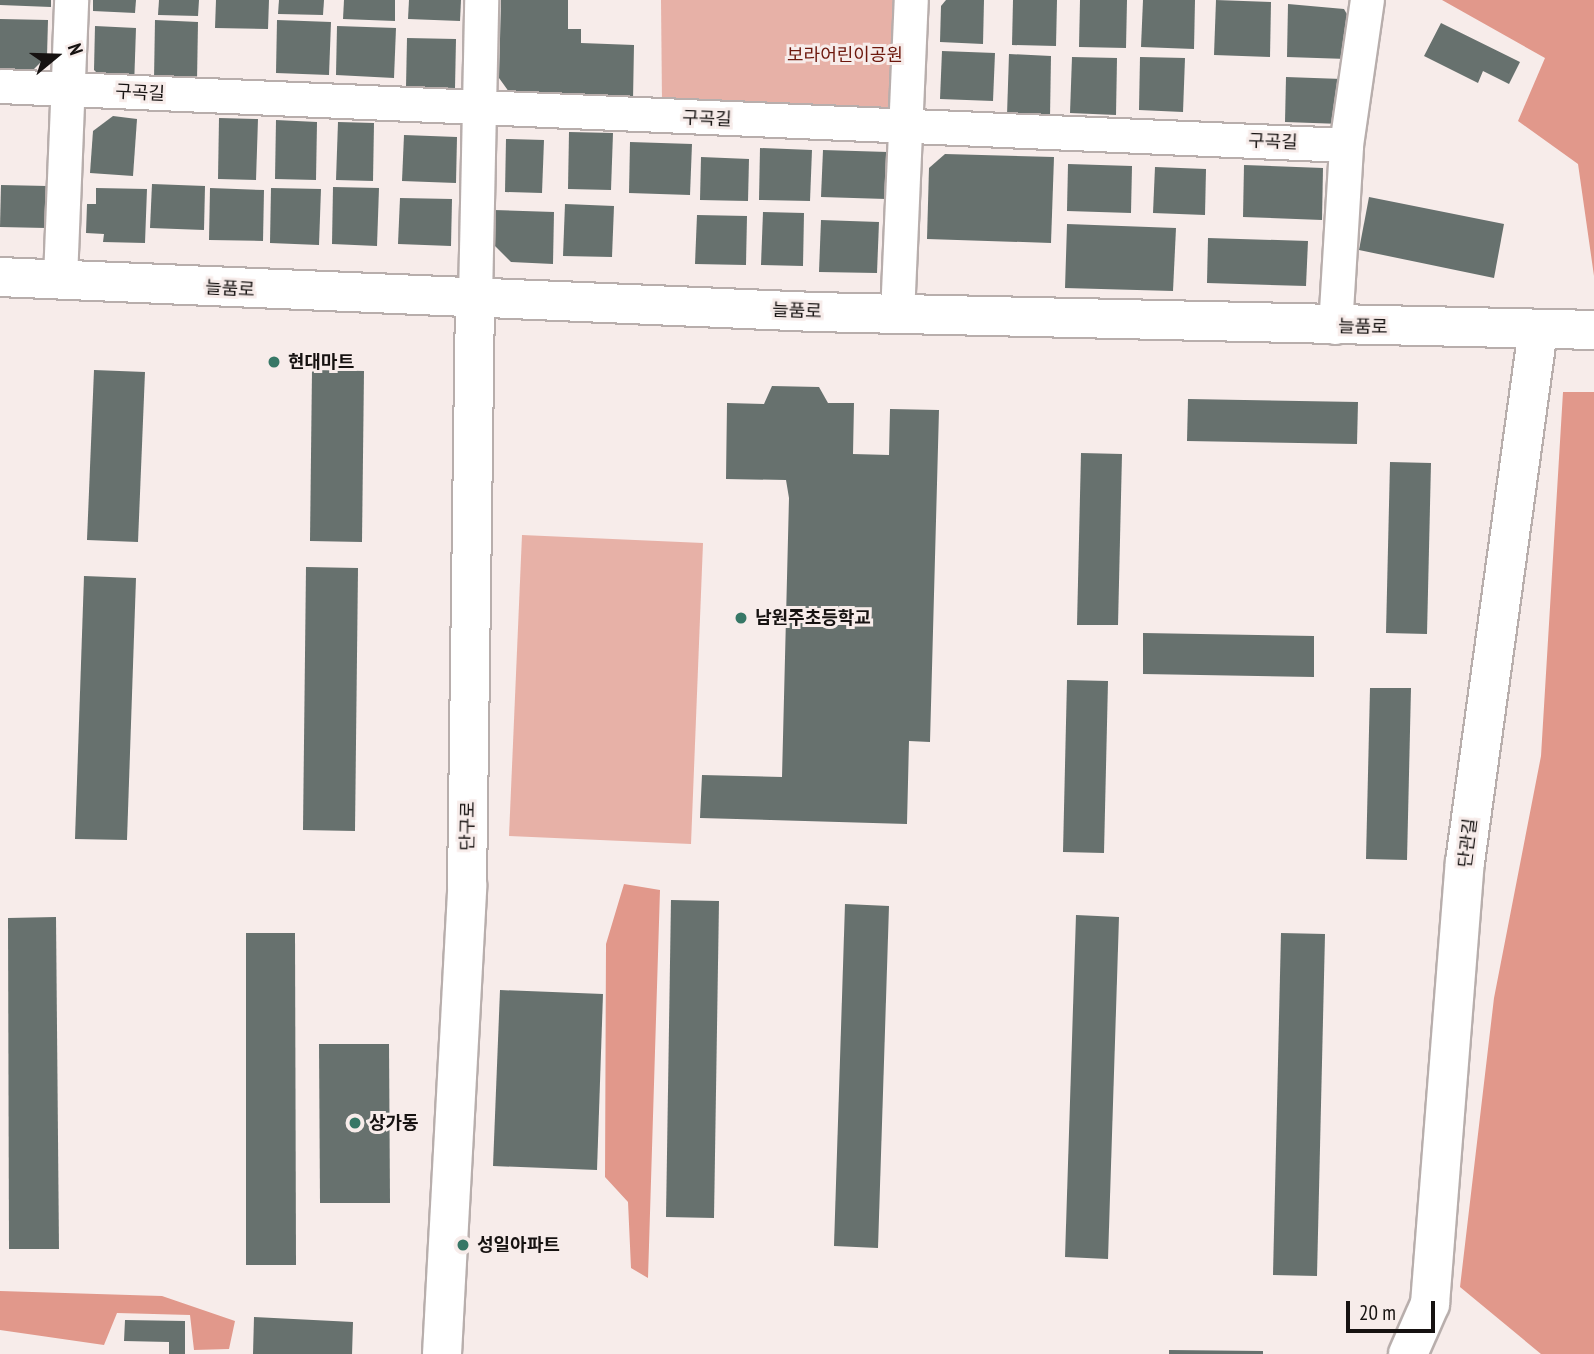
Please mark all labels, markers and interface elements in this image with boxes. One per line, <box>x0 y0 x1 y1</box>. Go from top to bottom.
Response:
north arrow <box>21 21 91 91</box>
text: N <box>63 40 89 58</box>
park label: 보라어린이공원 <box>787 44 903 66</box>
street label: 구곡길 <box>115 81 165 105</box>
street label: 구곡길 <box>682 107 732 131</box>
street label: 구곡길 <box>1248 130 1298 154</box>
street label: 늘품로 <box>205 277 255 301</box>
street label: 늘품로 <box>772 299 822 323</box>
street label: 늘품로 <box>1338 316 1388 338</box>
place label: 현대마트 <box>288 351 354 373</box>
marker: 현대마트 <box>266 354 282 370</box>
place label: 남원주초등학교 <box>755 607 871 629</box>
marker: 남원주초등학교 <box>733 610 749 626</box>
street label: 단구로 <box>457 801 479 851</box>
street label: 단관길 <box>1454 817 1482 869</box>
place label: 상가동 <box>369 1112 419 1134</box>
marker: 상가동 <box>347 1115 363 1131</box>
place label: 성일아파트 <box>477 1234 560 1256</box>
marker: 성일아파트 <box>455 1237 471 1253</box>
scale bar <box>1349 1288 1438 1332</box>
text: 20 m <box>1359 1299 1396 1326</box>

